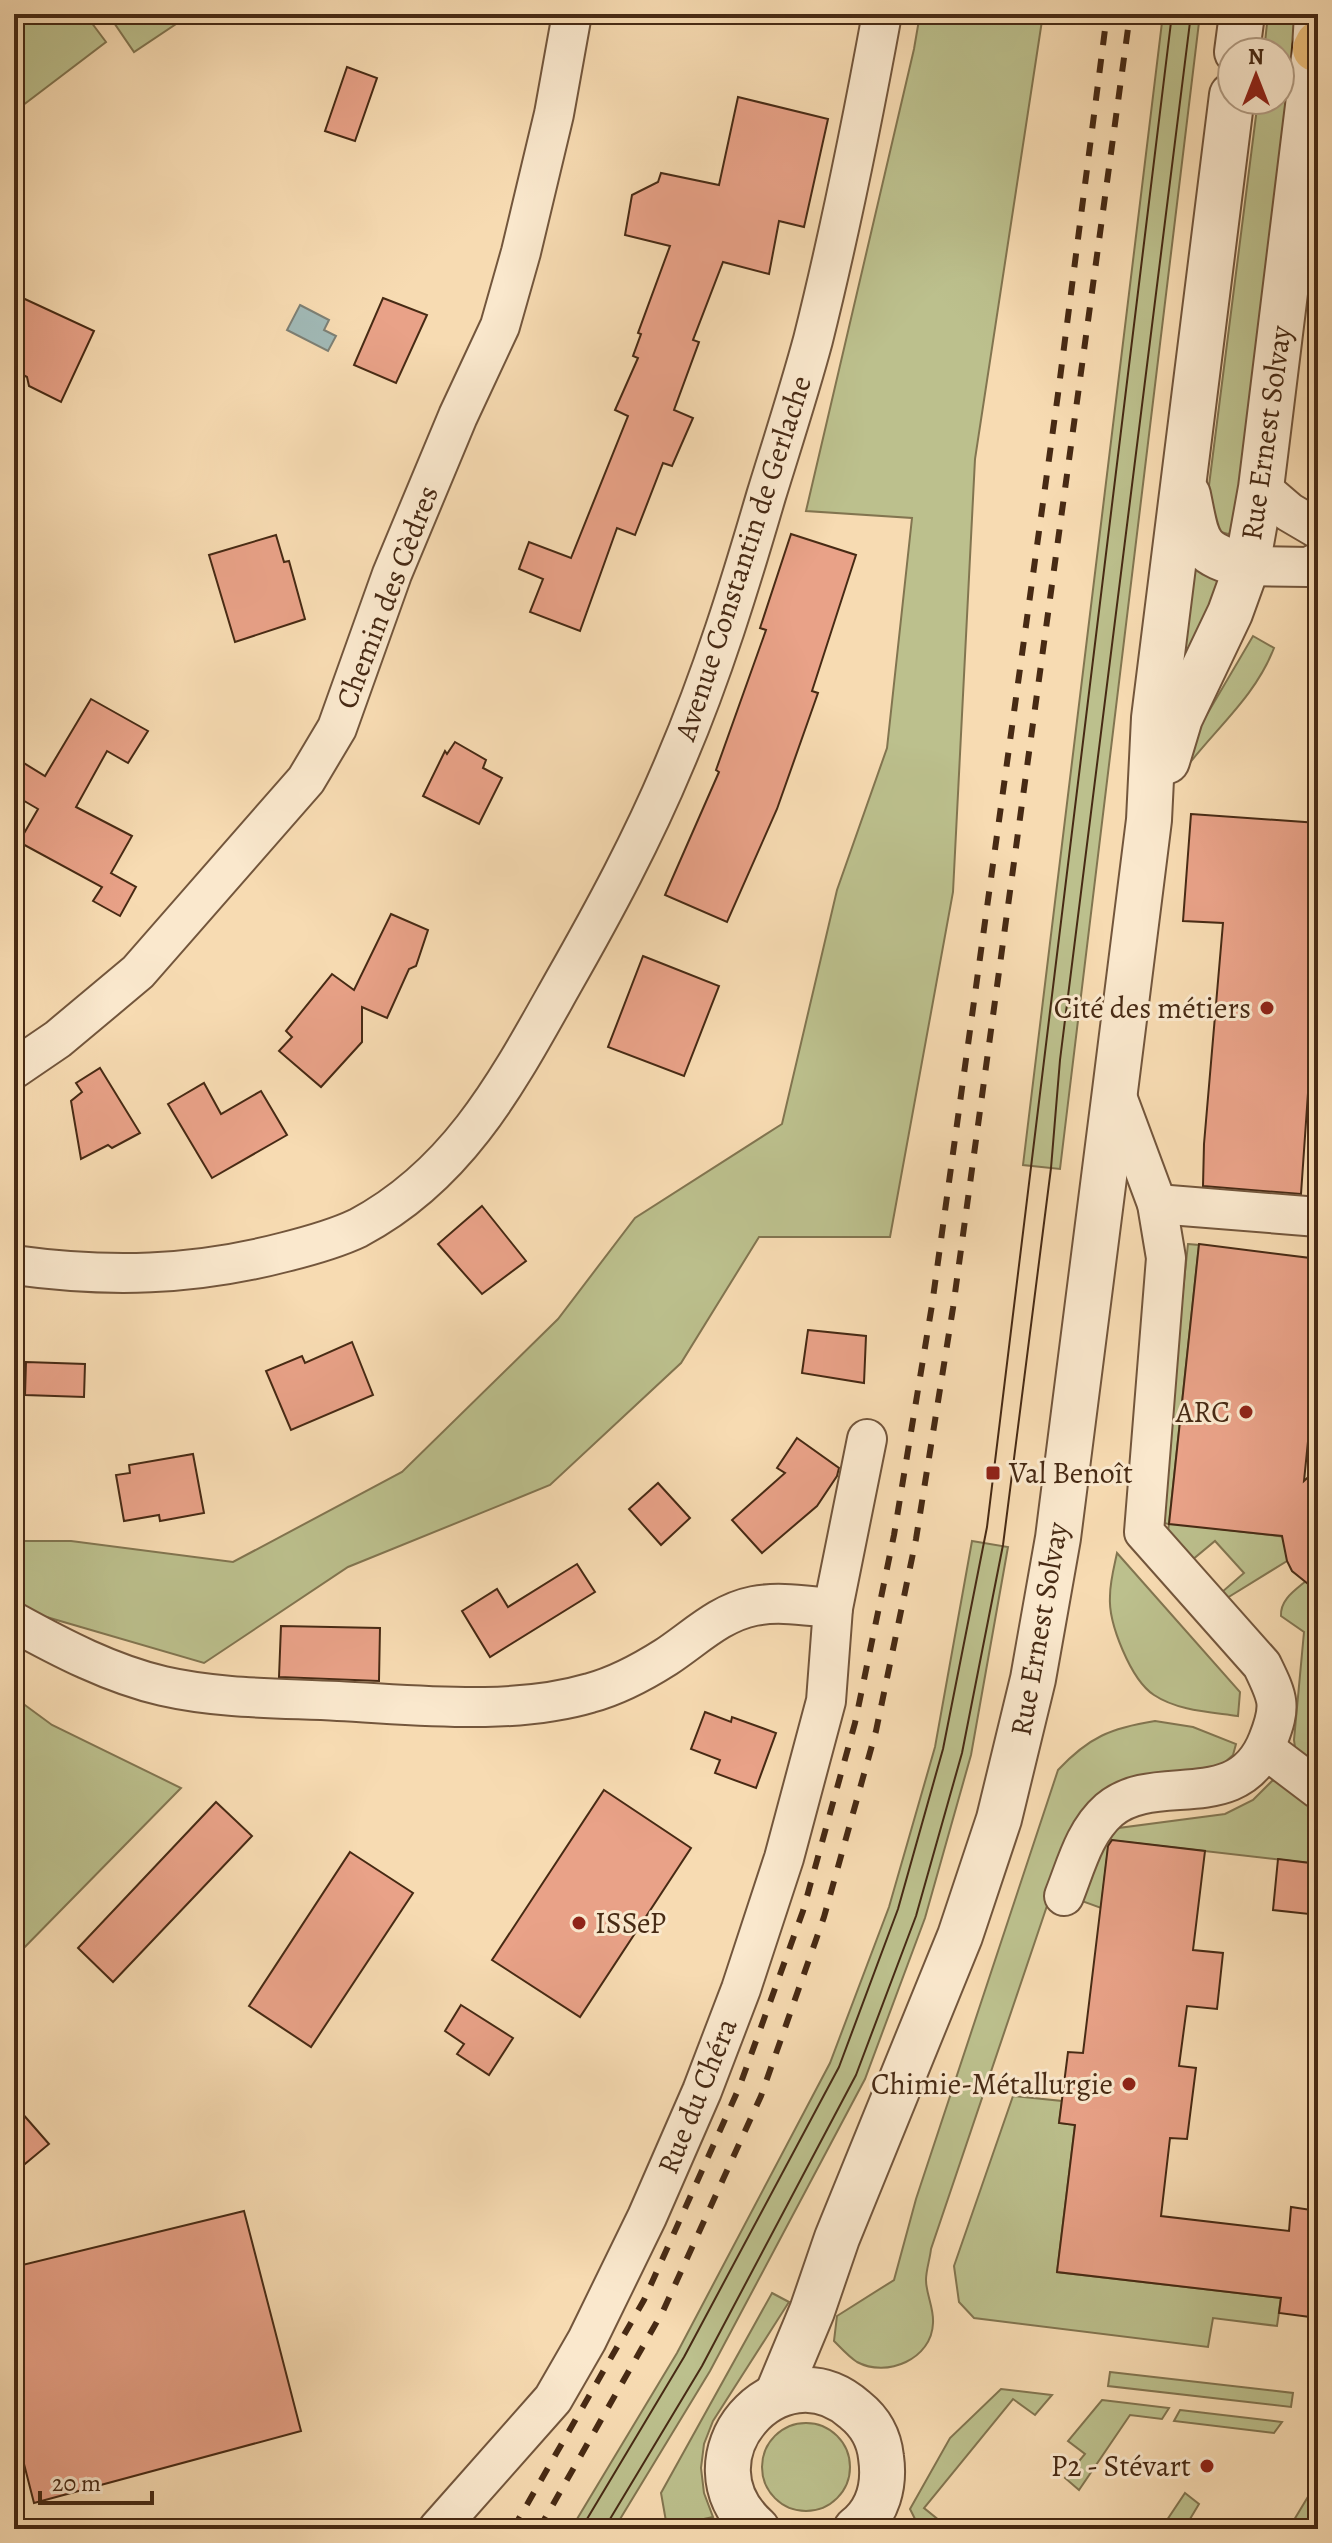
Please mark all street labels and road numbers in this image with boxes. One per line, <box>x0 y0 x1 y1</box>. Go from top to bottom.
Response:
street label: Rue Ernest Solvay <box>1231 322 1301 543</box>
street label: Avenue Constantin de Gerlache <box>665 371 821 746</box>
street label: Chemin des Cèdres <box>326 480 448 714</box>
street label: Rue Ernest Solvay <box>1001 1518 1078 1739</box>
street label: Rue du Chéra <box>648 2012 746 2180</box>

